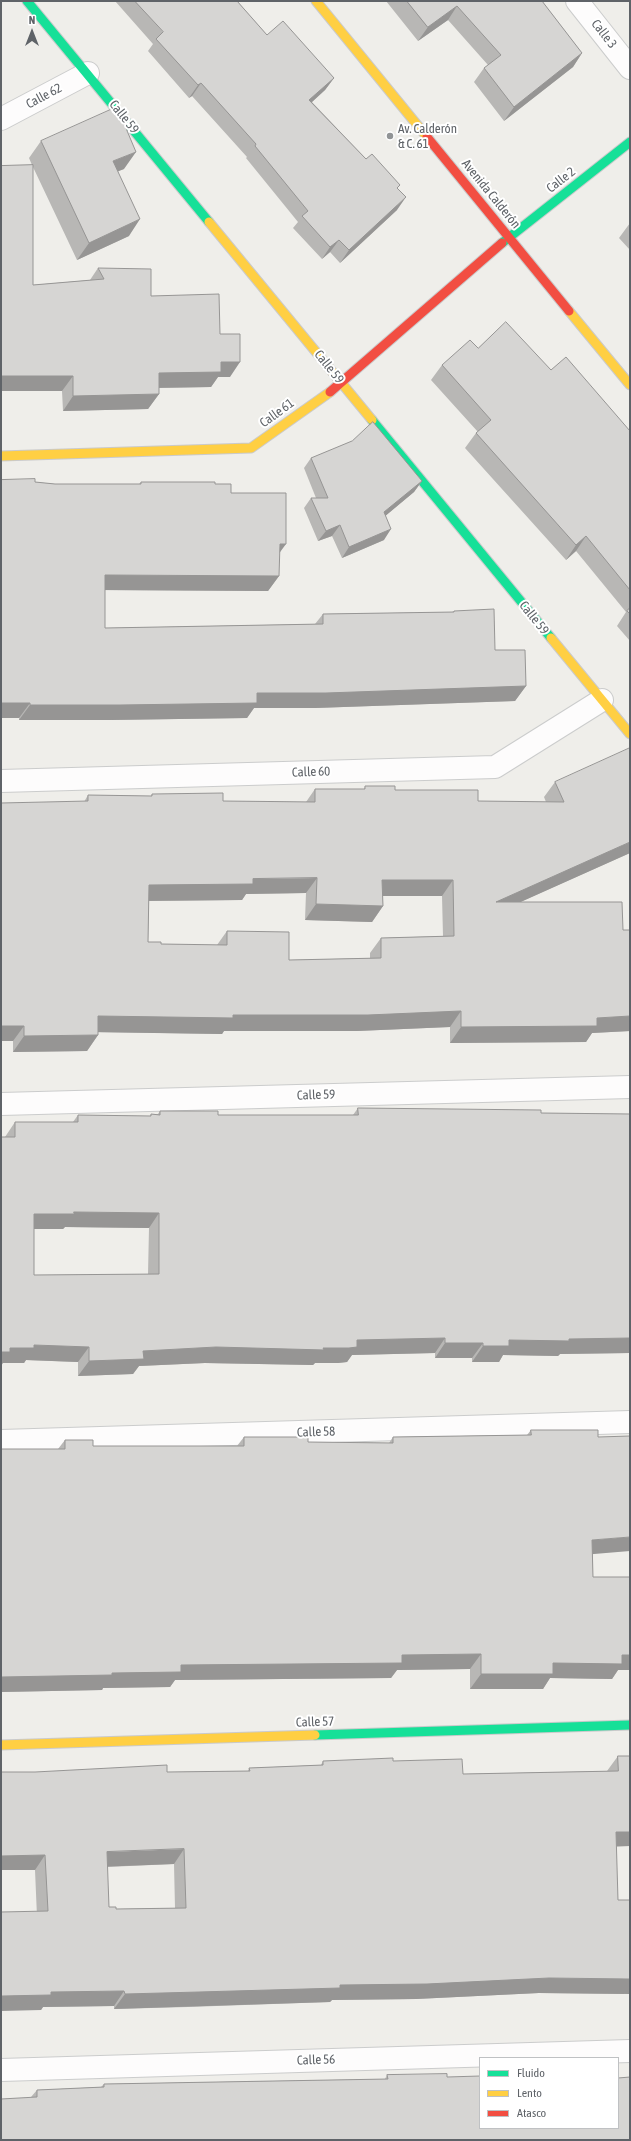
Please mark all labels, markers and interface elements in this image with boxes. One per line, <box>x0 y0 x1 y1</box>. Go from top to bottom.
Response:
north arrow <box>12 12 52 52</box>
text: N <box>29 14 35 26</box>
street label: Calle 3 <box>588 16 620 52</box>
street label: Calle 62 <box>23 80 65 112</box>
street label: Calle 59 <box>106 97 142 137</box>
place label: Av. Calderón & C. 61 <box>398 121 457 152</box>
marker: Av. Calderón & C. 61 <box>385 131 395 141</box>
street label: Avenida Calderón <box>458 156 524 232</box>
street label: Calle 2 <box>543 164 579 196</box>
street label: Calle 59 <box>311 347 347 387</box>
street label: Calle 61 <box>257 395 297 431</box>
street label: Calle 59 <box>516 598 552 638</box>
street label: Calle 60 <box>291 764 331 780</box>
street label: Calle 59 <box>296 1087 336 1103</box>
street label: Calle 58 <box>296 1424 336 1440</box>
street label: Calle 57 <box>295 1714 335 1730</box>
street label: Calle 56 <box>296 2052 336 2068</box>
legend <box>479 2057 619 2129</box>
text: Fluido <box>517 2066 545 2080</box>
text: Lento <box>517 2086 542 2100</box>
text: Atasco <box>517 2106 546 2120</box>

